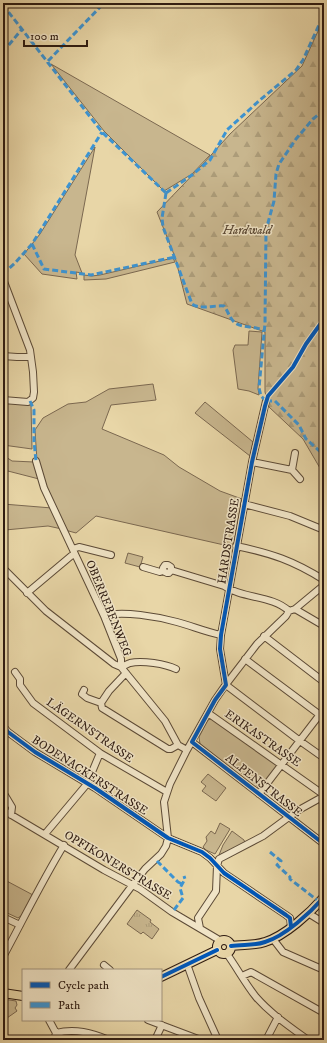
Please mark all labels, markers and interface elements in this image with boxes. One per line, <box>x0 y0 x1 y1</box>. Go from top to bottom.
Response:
scale bar <box>24 22 87 48</box>
text: 100 m <box>30 29 59 44</box>
park label: Hardwald <box>222 223 274 238</box>
street label: HARDSTRASSE <box>214 497 243 585</box>
street label: OBERREBENWEG <box>82 558 135 659</box>
street label: LÄGERNSTRASSE <box>43 695 137 766</box>
street label: ERIKASTRASSE <box>222 707 304 771</box>
street label: BODENACKERSTRASSE <box>29 732 151 819</box>
street label: ALPENSTRASSE <box>222 751 306 820</box>
street label: OPFIKONERSTRASSE <box>61 827 175 904</box>
legend <box>22 969 162 1021</box>
text: Cycle path <box>58 978 110 993</box>
text: Path <box>58 998 81 1013</box>

